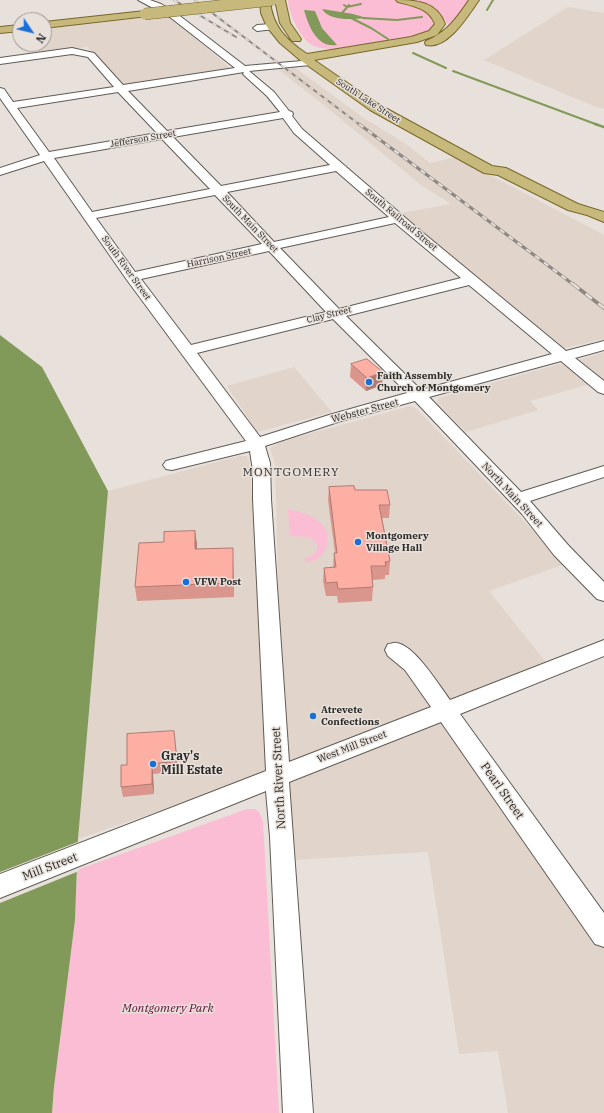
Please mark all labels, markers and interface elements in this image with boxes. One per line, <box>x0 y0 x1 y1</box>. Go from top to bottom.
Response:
north arrow <box>12 12 52 52</box>
text: N <box>33 31 49 46</box>
street label: South Lake Street <box>334 76 402 126</box>
street label: Jefferson Street <box>109 128 177 150</box>
street label: South Railroad Street <box>363 187 439 253</box>
street label: South Main Street <box>220 193 280 255</box>
street label: South River Street <box>99 234 153 302</box>
street label: Harrison Street <box>186 246 252 270</box>
street label: Clay Street <box>306 304 352 326</box>
place label: Faith Assembly Church of Montgomery <box>377 370 490 394</box>
marker: Faith Assembly Church of Montgomery <box>364 377 374 387</box>
street label: Webster Street <box>330 396 400 426</box>
street label: North Main Street <box>479 460 545 530</box>
district label: MONTGOMERY <box>243 466 339 480</box>
place label: Montgomery Village Hall <box>366 530 429 554</box>
marker: Montgomery Village Hall <box>353 537 363 547</box>
place label: VFW Post <box>194 576 241 588</box>
marker: VFW Post <box>181 577 191 587</box>
place label: Atrevete Confections <box>321 704 379 728</box>
marker: Atrevete Confections <box>308 711 318 721</box>
street label: North River Street <box>269 727 289 829</box>
street label: West Mill Street <box>316 728 388 766</box>
place label: Gray's Mill Estate <box>161 750 223 778</box>
marker: Gray's Mill Estate <box>148 759 158 769</box>
street label: Pearl Street <box>477 760 527 822</box>
street label: Mill Street <box>20 850 80 884</box>
park label: Montgomery Park <box>122 1002 214 1016</box>

